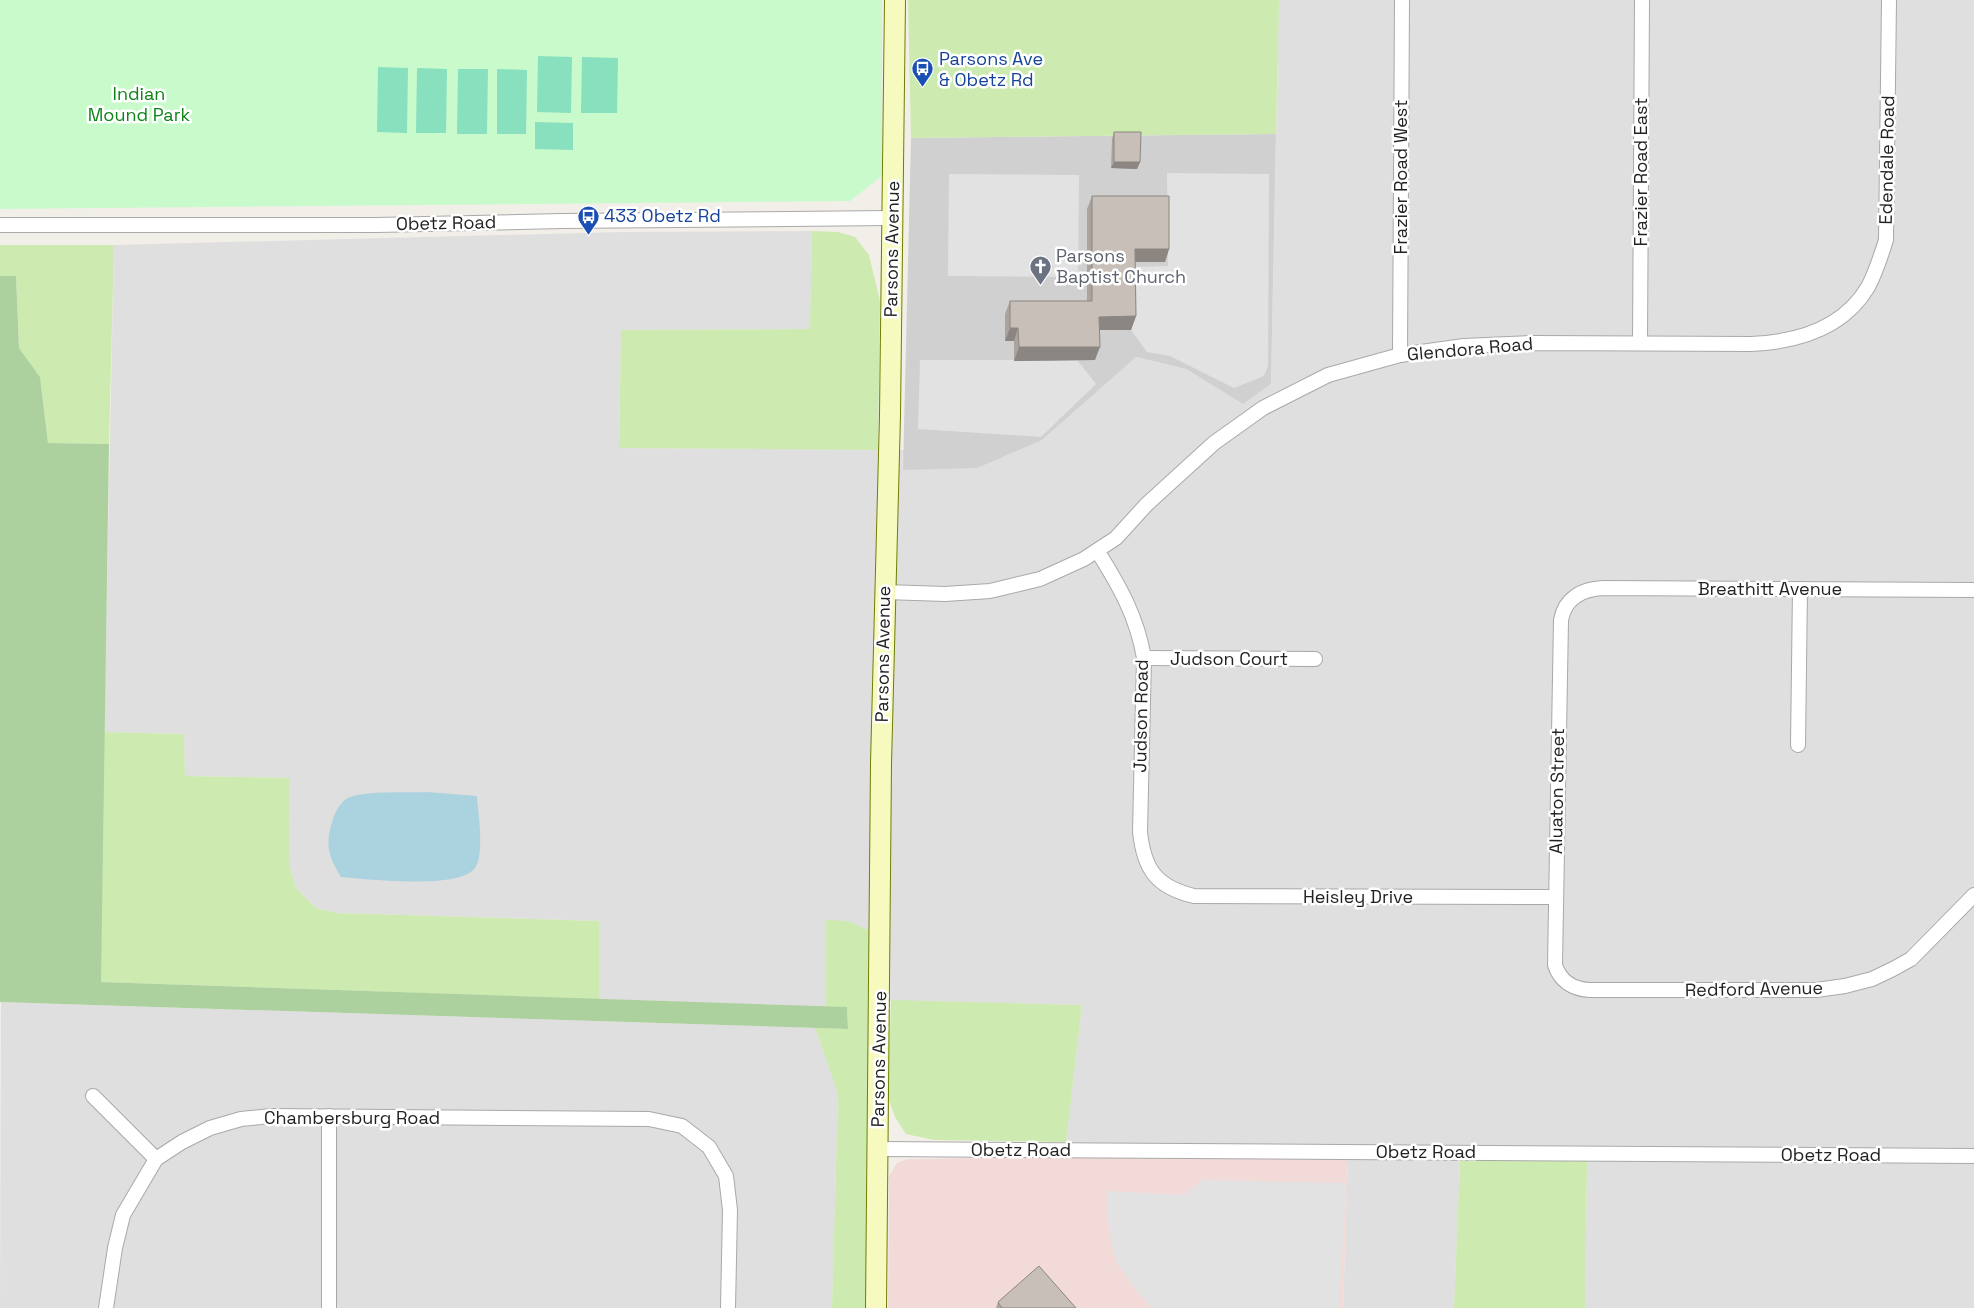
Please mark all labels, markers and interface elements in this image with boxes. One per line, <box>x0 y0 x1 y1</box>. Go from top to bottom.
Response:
place label: Parsons Ave & Obetz Rd <box>939 47 1043 91</box>
bus stop icon: Parsons Ave & Obetz Rd <box>911 57 935 88</box>
park label: Indian Mound Park <box>88 82 191 126</box>
street label: Edendale Road <box>1874 95 1899 225</box>
street label: Frazier Road East <box>1629 97 1652 247</box>
street label: Frazier Road West <box>1389 100 1412 254</box>
street label: Parsons Avenue <box>879 180 904 318</box>
bus stop icon: 433 Obetz Rd <box>576 204 600 235</box>
place label: 433 Obetz Rd <box>604 204 721 227</box>
street label: Obetz Road <box>396 210 496 235</box>
place label: Parsons Baptist Church <box>1056 244 1186 288</box>
church icon: Parsons Baptist Church <box>1028 254 1052 285</box>
street label: Glendora Road <box>1406 332 1534 365</box>
street label: Breathitt Avenue <box>1698 577 1842 600</box>
street label: Parsons Avenue <box>870 585 895 723</box>
street label: Judson Court <box>1170 647 1288 670</box>
street label: Judson Road <box>1128 659 1153 773</box>
street label: Aluaton Street <box>1544 728 1569 854</box>
street label: Heisley Drive <box>1303 885 1413 908</box>
street label: Redford Avenue <box>1685 976 1823 1001</box>
street label: Parsons Avenue <box>866 990 891 1128</box>
street label: Chambersburg Road <box>264 1106 440 1129</box>
street label: Obetz Road <box>971 1138 1071 1161</box>
street label: Obetz Road <box>1376 1140 1476 1163</box>
street label: Obetz Road <box>1781 1143 1881 1166</box>

